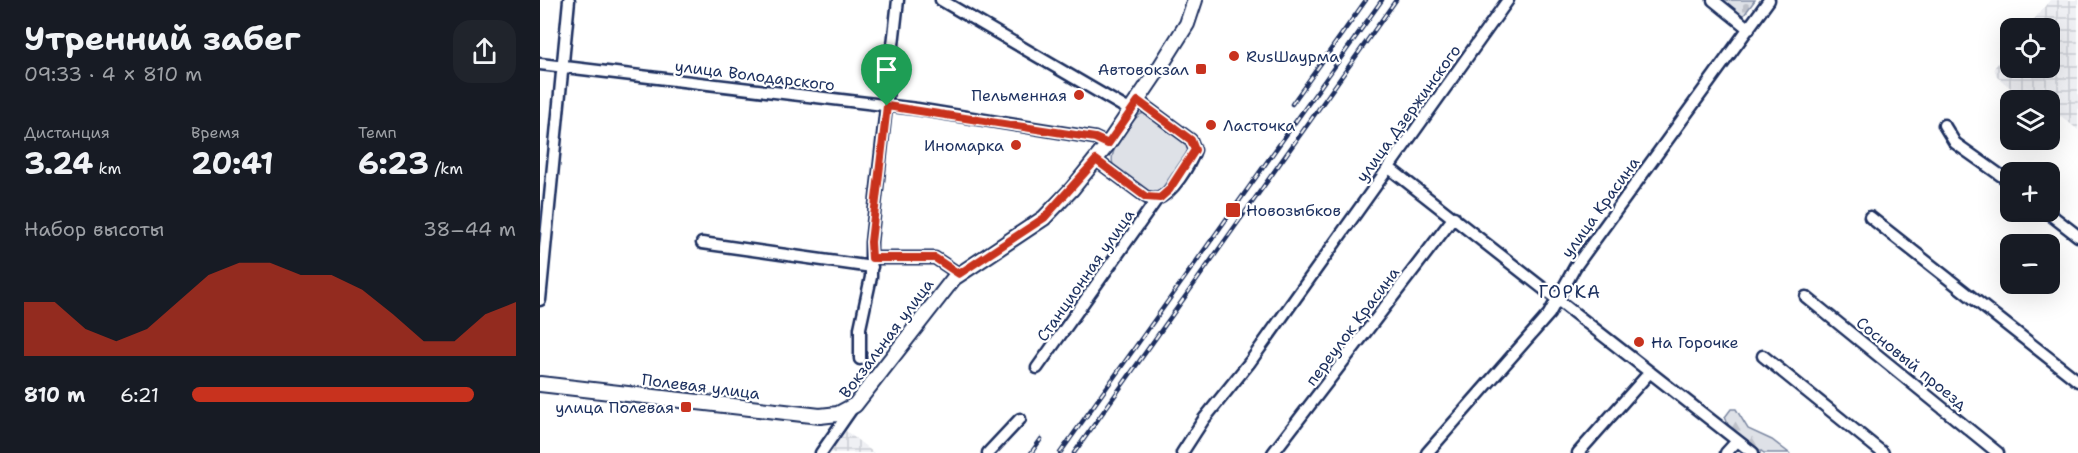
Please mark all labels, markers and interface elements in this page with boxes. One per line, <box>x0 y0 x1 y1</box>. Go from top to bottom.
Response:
text: Утренний забег <box>24 16 301 61</box>
map controls <box>2000 18 2060 294</box>
button: locate <box>2000 18 2060 78</box>
button: share <box>453 20 516 83</box>
street label: улица Дзержинского <box>1351 40 1465 186</box>
pin <box>861 44 912 106</box>
place label: RusШаурма <box>1246 46 1339 67</box>
marker: RusШаурма <box>1227 49 1241 63</box>
icon: arrive <box>870 53 903 86</box>
street label: улица Володарского <box>674 55 836 96</box>
place label: Автовокзал <box>1098 59 1189 80</box>
text: 09:33 · 4 × 810 m <box>24 61 202 87</box>
marker: Автовокзал <box>1194 62 1208 76</box>
place label: Пельменная <box>972 85 1067 106</box>
marker: Пельменная <box>1072 88 1086 102</box>
button: layers <box>2000 90 2060 150</box>
place label: Ласточка <box>1223 115 1295 136</box>
marker: Ласточка <box>1204 118 1218 132</box>
text: Дистанция <box>24 122 110 143</box>
text: Время <box>191 122 240 143</box>
text: Темп <box>358 122 397 143</box>
place label: Иномарка <box>924 135 1004 156</box>
marker: Иномарка <box>1009 138 1023 152</box>
text: 3.24 <box>24 143 93 184</box>
text: 20:41 <box>191 143 274 184</box>
text: 6:23 <box>358 143 429 184</box>
street label: улица Красина <box>1557 153 1644 262</box>
text: km <box>93 158 121 179</box>
text: /km <box>429 158 463 179</box>
button: + <box>2000 162 2060 222</box>
place label: Новозыбков <box>1246 200 1341 221</box>
marker: Новозыбков <box>1224 201 1242 219</box>
street label: Станционная улица <box>1032 205 1139 346</box>
text: Набор высоты <box>24 216 164 242</box>
text: 38–44 m <box>423 216 516 242</box>
button: − <box>2000 234 2060 294</box>
street label: переулок Красина <box>1301 263 1404 390</box>
street label: Вокзальная улица <box>835 274 938 402</box>
district label: ГОРКА <box>1538 280 1602 304</box>
street label: Сосновый проезд <box>1852 312 1972 415</box>
place label: На Горочке <box>1651 332 1739 353</box>
marker: На Горочке <box>1632 335 1646 349</box>
street label: Полевая улица <box>641 369 761 404</box>
text: 810 m <box>24 382 85 408</box>
text: 6:21 <box>120 382 159 408</box>
place label: улица Полевая <box>555 397 674 418</box>
marker: улица Полевая <box>679 400 693 414</box>

